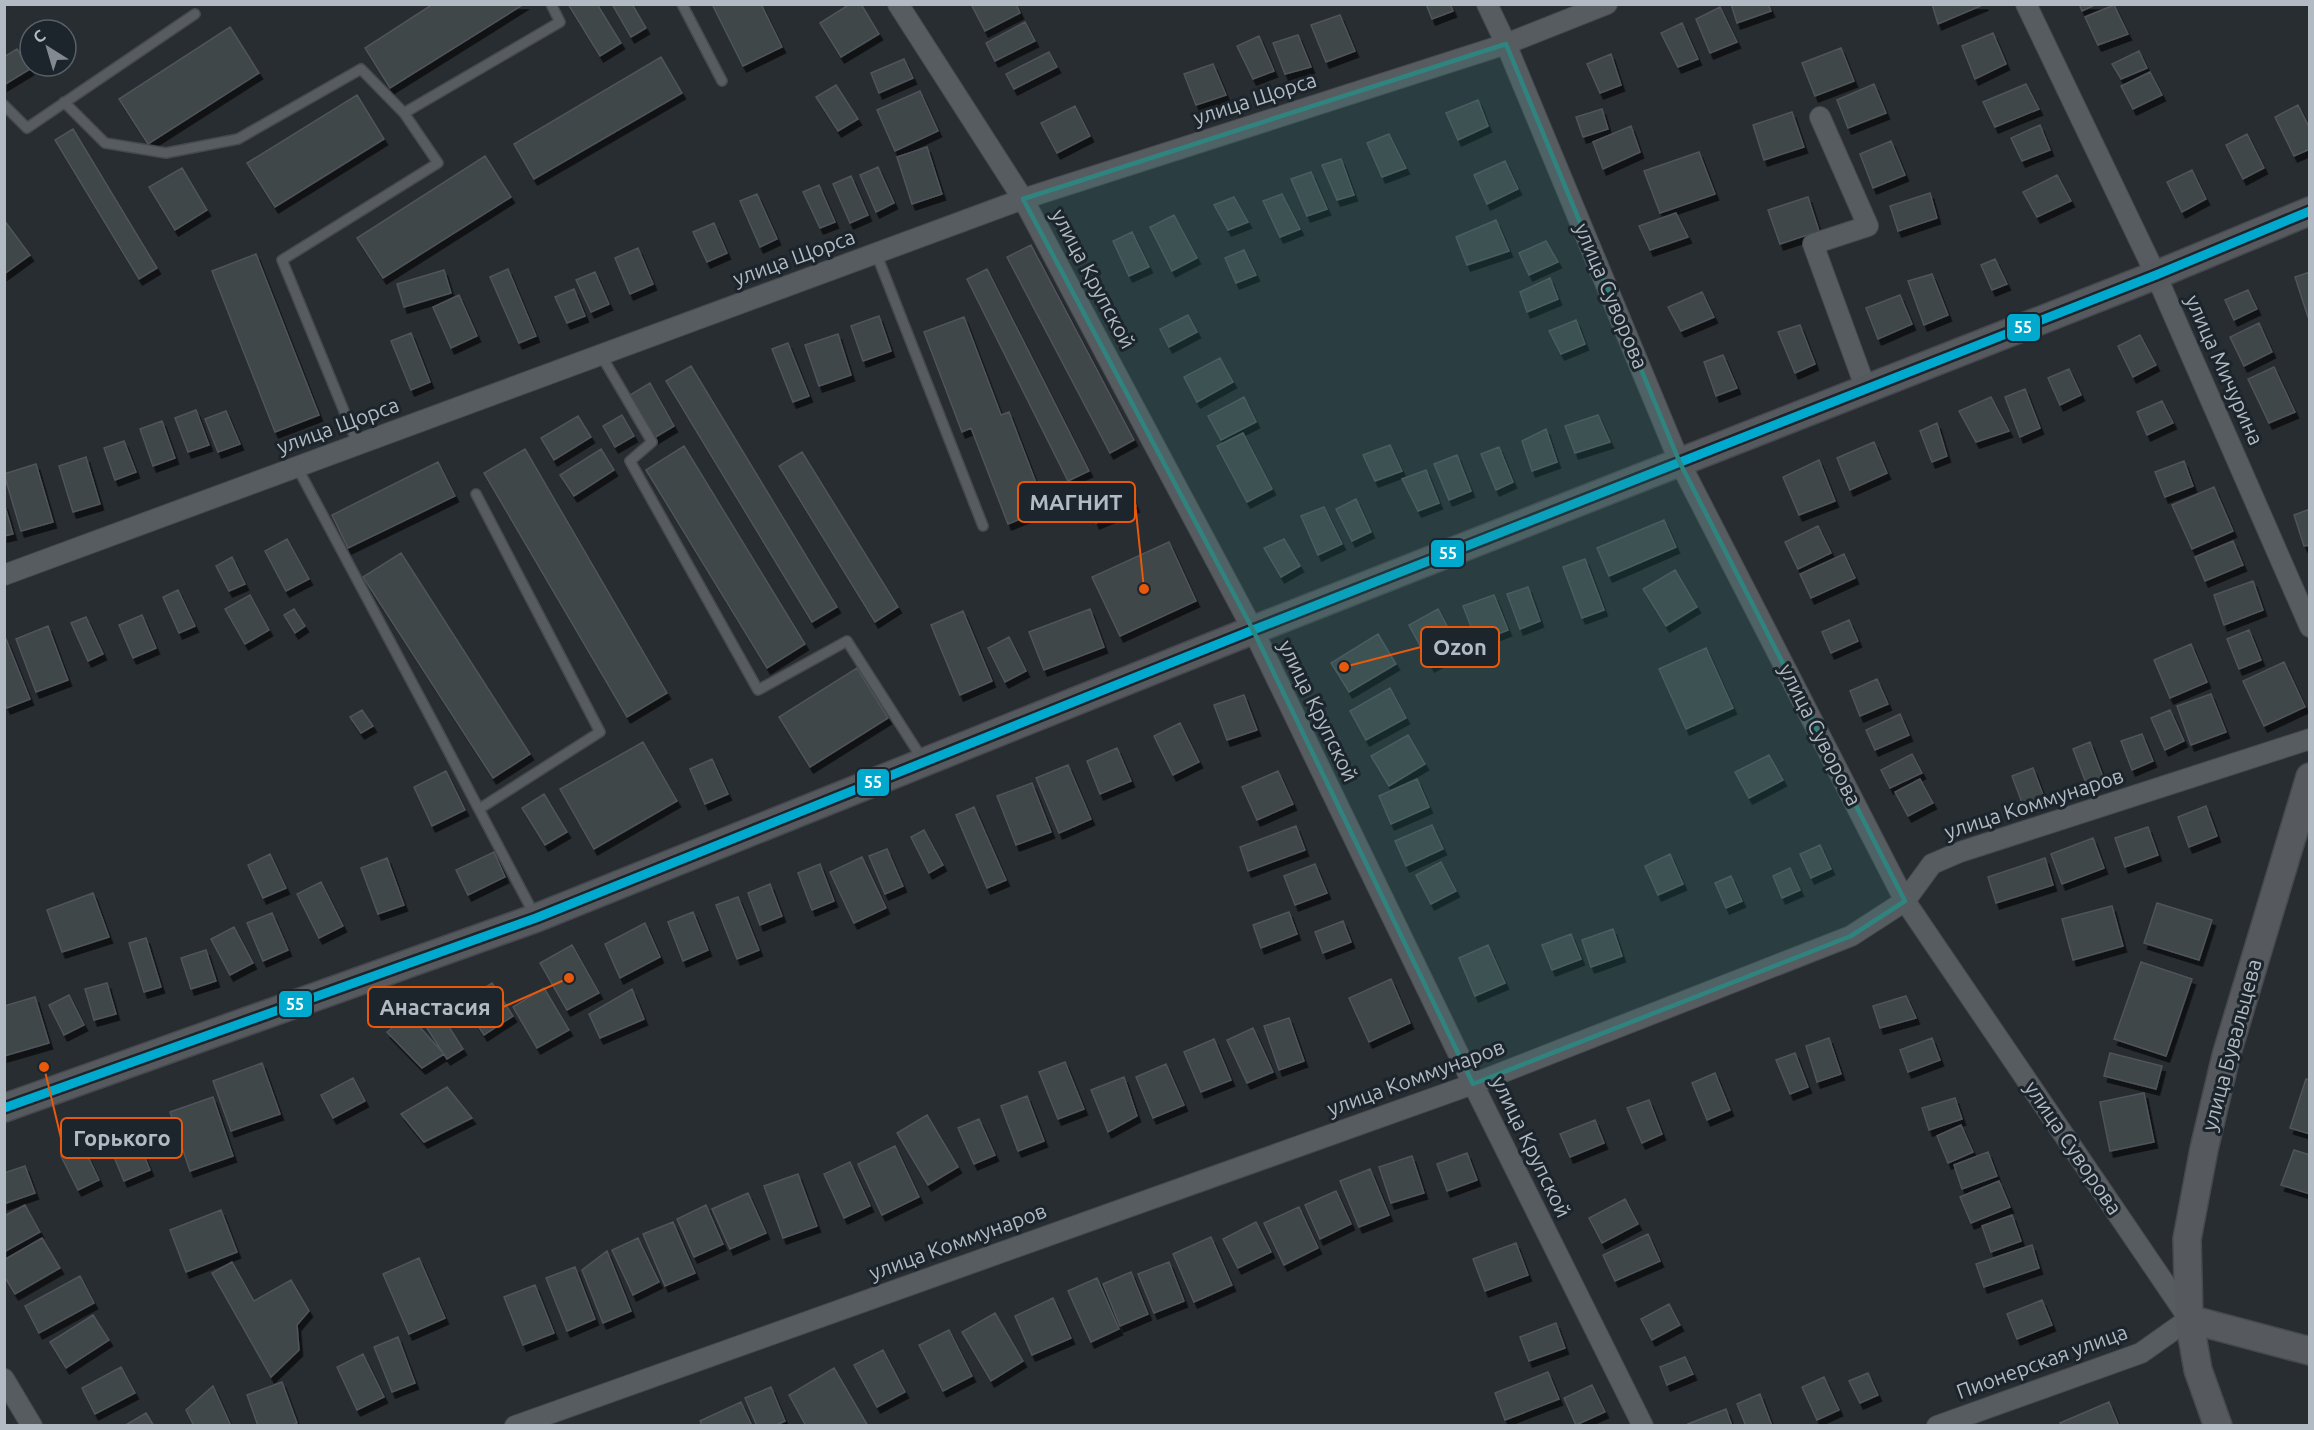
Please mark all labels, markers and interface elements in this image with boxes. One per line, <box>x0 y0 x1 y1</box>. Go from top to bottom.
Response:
north arrow <box>18 18 78 78</box>
text: С <box>29 26 48 46</box>
street label: улица Щорса <box>1190 67 1319 129</box>
street label: улица Крупской <box>1047 205 1141 352</box>
street label: улица Суворова <box>1570 219 1653 372</box>
street label: улица Щорса <box>729 224 858 290</box>
street label: улица Мичурина <box>2181 291 2269 448</box>
line badge: 55 <box>2006 313 2041 342</box>
text: 55 <box>2014 318 2032 336</box>
street label: улица Щорса <box>273 392 402 458</box>
callout: МАГНИТ <box>1018 482 1135 522</box>
text: МАГНИТ <box>1029 489 1123 514</box>
line badge: 55 <box>1430 539 1465 568</box>
text: 55 <box>1439 544 1457 562</box>
callout: Ozon <box>1421 627 1499 667</box>
text: Ozon <box>1433 634 1487 659</box>
street label: улица Крупской <box>1274 636 1364 785</box>
street label: улица Суворова <box>1775 660 1867 810</box>
street label: улица Коммунаров <box>1941 763 2126 843</box>
line badge: 55 <box>856 768 890 797</box>
text: 55 <box>864 773 882 791</box>
street label: улица Бувальцева <box>2197 956 2266 1133</box>
callout: Анастасия <box>368 987 503 1027</box>
line badge: 55 <box>278 990 313 1018</box>
text: Анастасия <box>379 994 491 1019</box>
text: 55 <box>286 995 304 1013</box>
street label: улица Коммунаров <box>1324 1034 1508 1120</box>
street label: улица Крупской <box>1487 1072 1577 1221</box>
street label: улица Суворова <box>2020 1076 2127 1219</box>
callout: Горького <box>61 1118 182 1158</box>
text: Горького <box>73 1125 171 1150</box>
street label: улица Коммунаров <box>866 1198 1050 1284</box>
street label: Пионерская улица <box>1953 1319 2130 1403</box>

